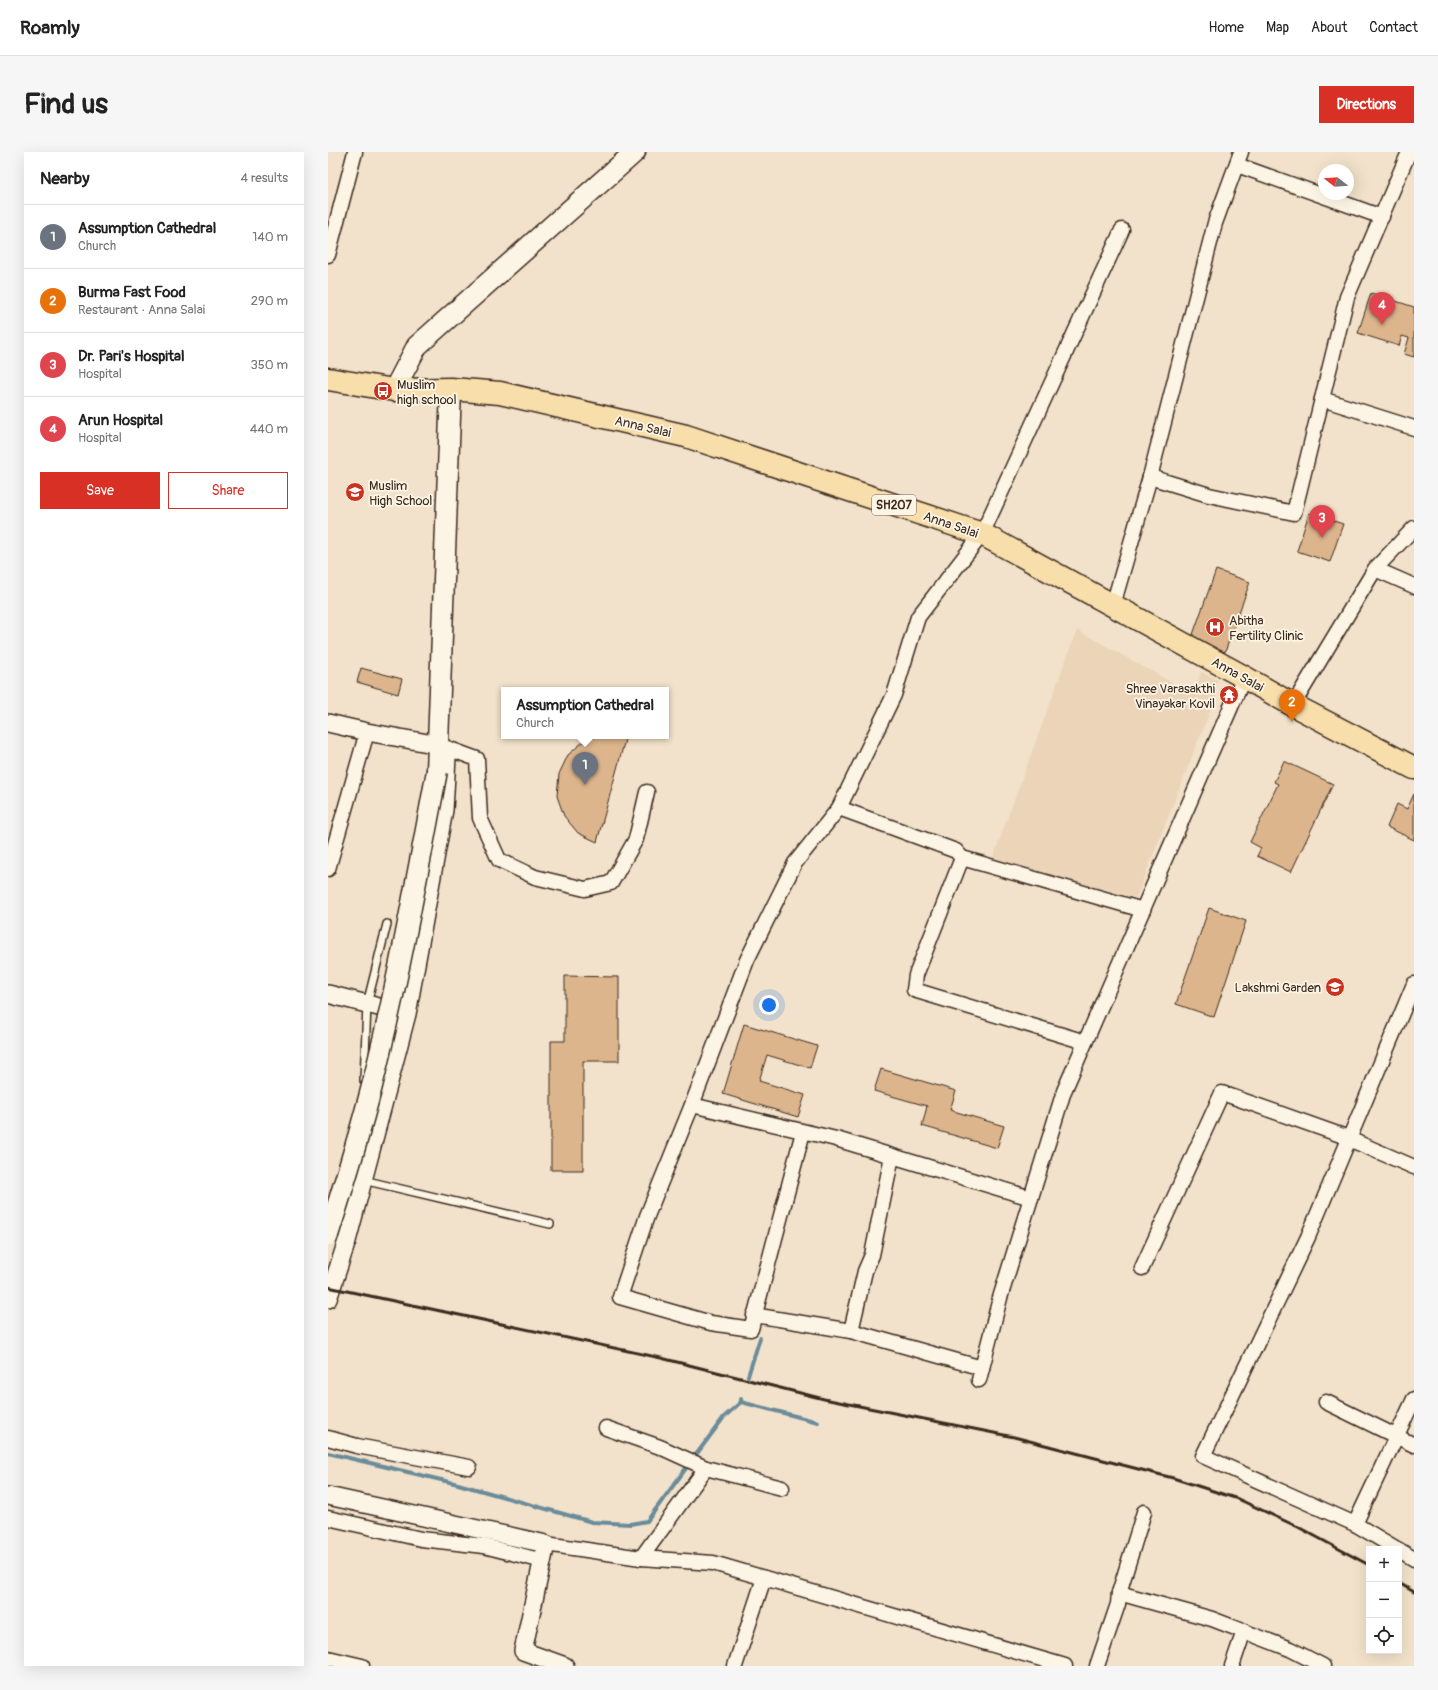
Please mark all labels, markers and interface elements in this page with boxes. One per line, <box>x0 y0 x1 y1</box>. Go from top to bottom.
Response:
text: Roamly <box>20 16 80 40</box>
text: Home <box>1209 19 1244 36</box>
text: Map <box>1266 19 1289 36</box>
text: About <box>1311 19 1347 36</box>
text: Contact <box>1369 19 1418 36</box>
button: Directions <box>1319 86 1414 123</box>
text: Find us <box>24 87 108 122</box>
north arrow <box>1318 164 1354 200</box>
text: Nearby <box>40 168 89 189</box>
text: 4 results <box>241 170 288 186</box>
text: Assumption Cathedral <box>78 219 216 238</box>
text: 1 <box>50 229 56 245</box>
text: 140 m <box>252 229 288 245</box>
text: Church <box>78 238 116 254</box>
text: Burma Fast Food <box>78 283 186 302</box>
pin: 4 <box>1369 292 1395 325</box>
text: 2 <box>49 293 57 309</box>
text: 290 m <box>251 293 288 309</box>
text: Restaurant · Anna Salai <box>78 302 205 318</box>
text: Dr. Pari's Hospital <box>78 347 185 366</box>
text: 3 <box>49 357 57 373</box>
text: 350 m <box>250 357 288 373</box>
text: Hospital <box>78 366 122 382</box>
place label: Muslim high school <box>397 377 457 408</box>
bus stop icon: Muslim high school <box>372 380 394 402</box>
text: Arun Hospital <box>78 411 163 430</box>
street label: Anna Salai <box>613 413 672 441</box>
text: 4 <box>49 421 57 437</box>
text: 440 m <box>250 421 288 437</box>
text: Hospital <box>78 430 122 446</box>
button: Save <box>40 472 160 509</box>
button: Share <box>168 472 288 509</box>
place label: Muslim High School <box>369 478 432 509</box>
school or university icon: Muslim High School <box>344 481 366 503</box>
road number: SH207 <box>872 495 916 515</box>
pin: 3 <box>1309 505 1335 538</box>
street label: Anna Salai <box>921 508 980 542</box>
place label: Abitha Fertility Clinic <box>1229 613 1304 644</box>
hospital icon: Abitha Fertility Clinic <box>1204 616 1226 638</box>
street label: Anna Salai <box>1209 654 1266 696</box>
place label: Shree Varasakthi Vinayakar Kovil <box>1126 681 1215 712</box>
temple icon: Shree Varasakthi Vinayakar Kovil <box>1218 684 1240 706</box>
popup <box>501 687 669 739</box>
pin: 2 <box>1279 689 1305 722</box>
text: Assumption Cathedral <box>516 696 654 715</box>
text: Church <box>516 715 554 731</box>
pin: 1 <box>572 752 598 785</box>
school or university icon: Lakshmi Garden <box>1324 976 1346 998</box>
place label: Lakshmi Garden <box>1235 980 1321 996</box>
your location <box>759 995 779 1015</box>
map controls <box>1366 1546 1402 1654</box>
button: + <box>1366 1546 1402 1582</box>
button: − <box>1366 1582 1402 1618</box>
button: locate <box>1366 1618 1402 1654</box>

